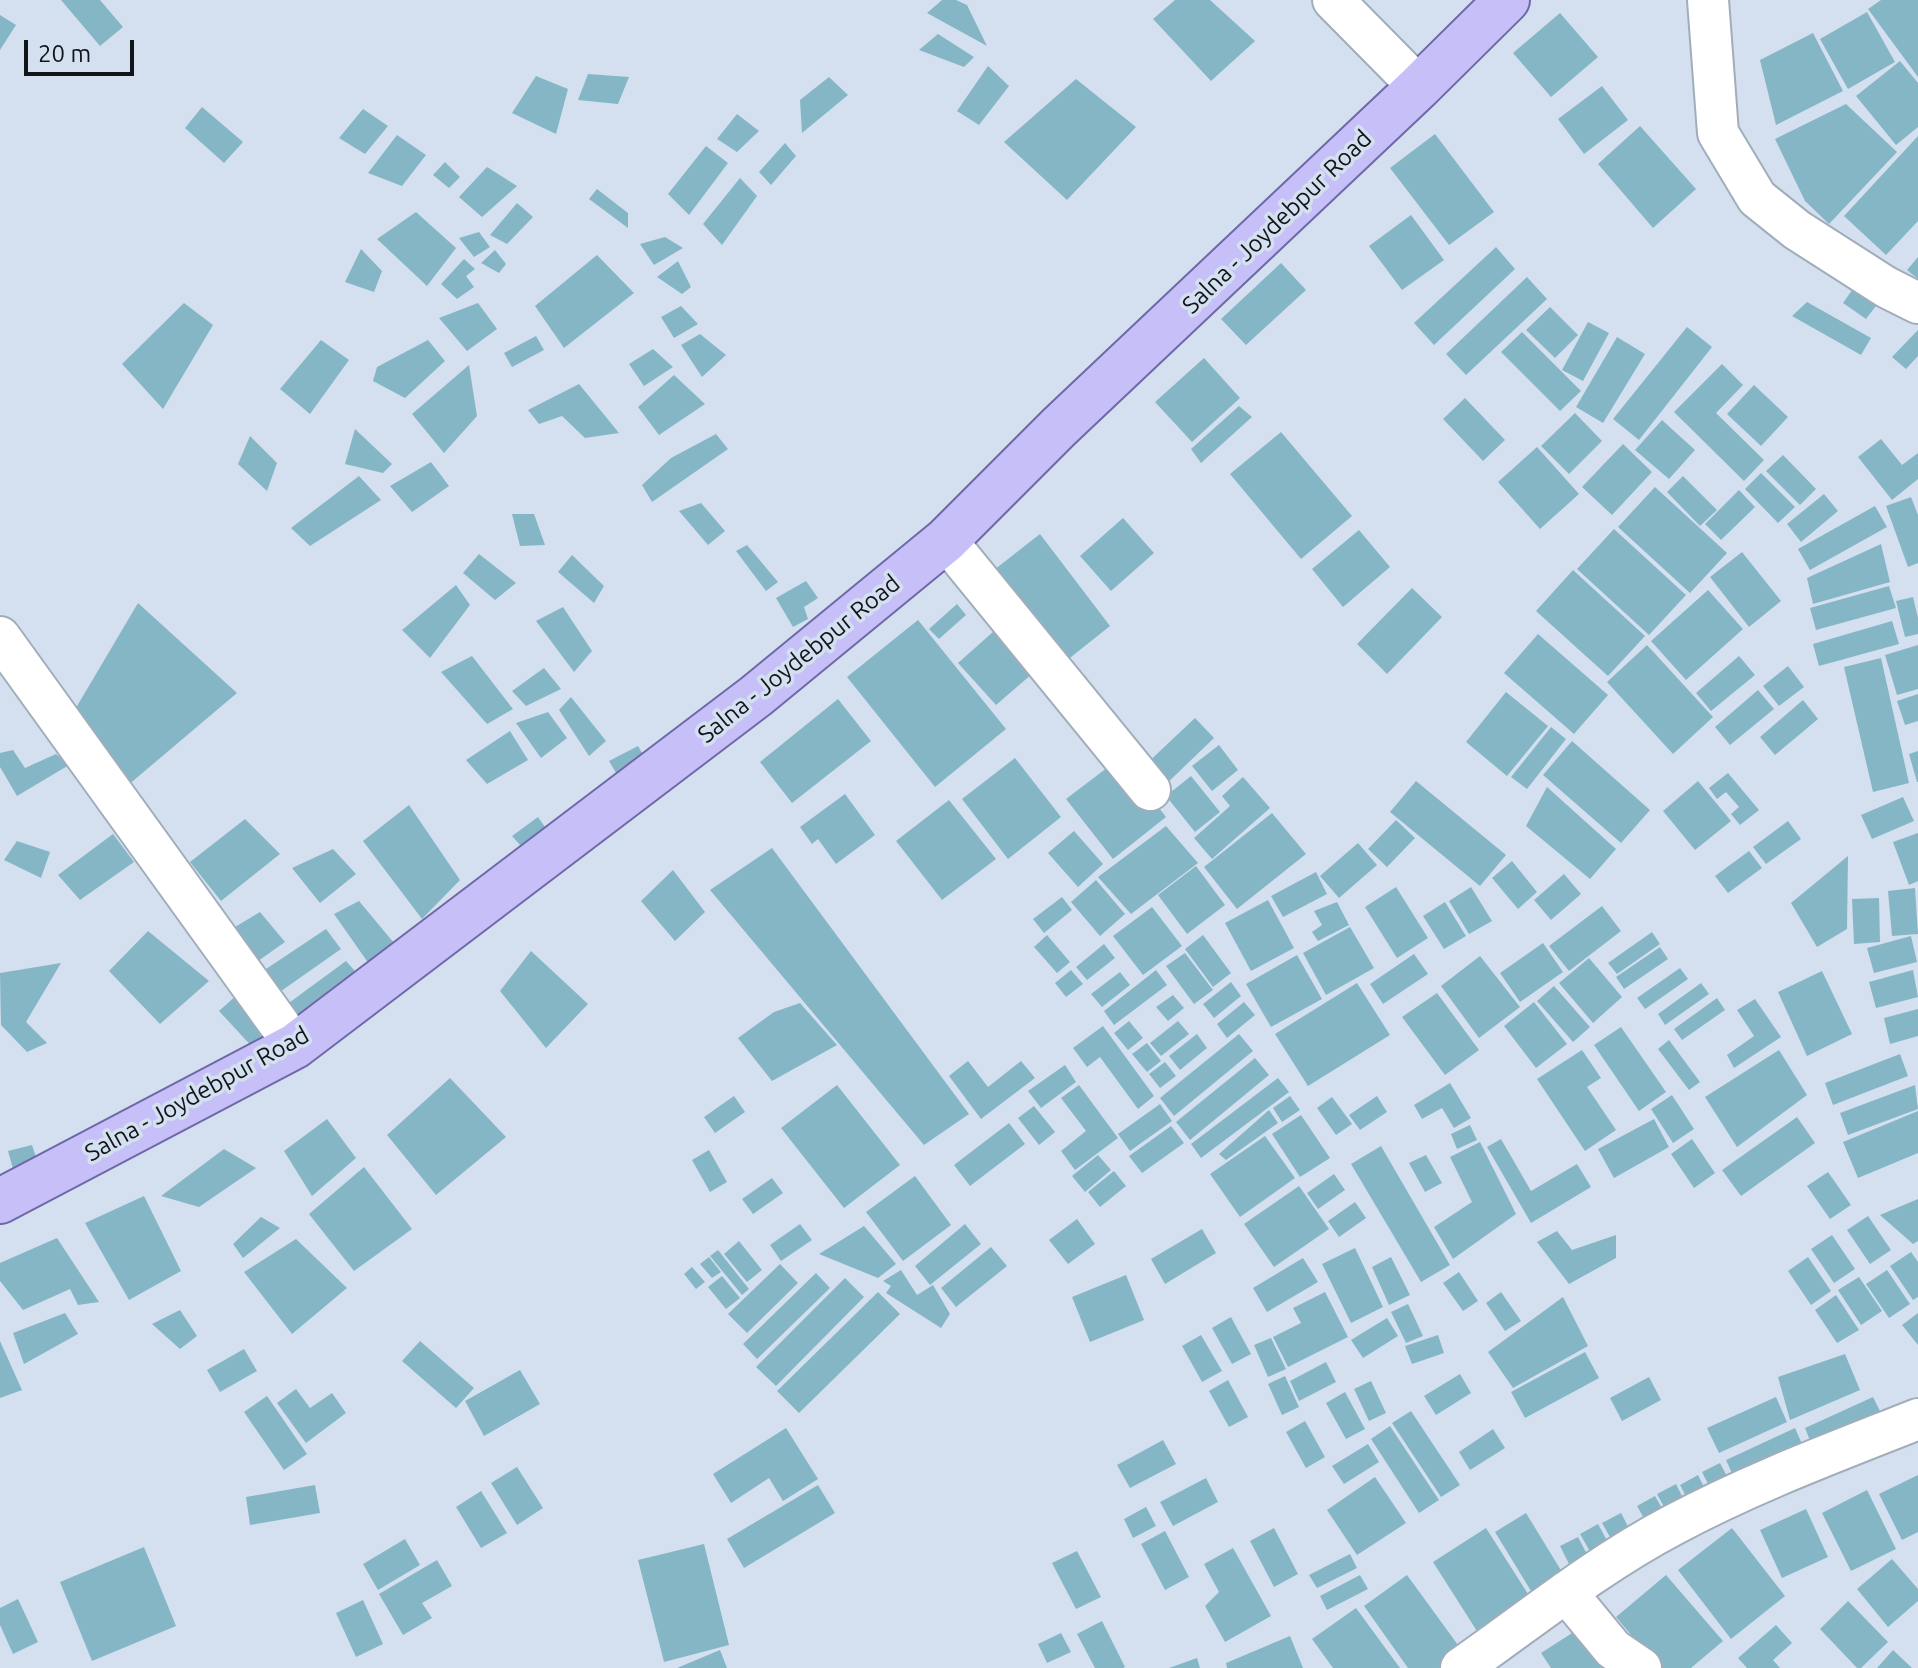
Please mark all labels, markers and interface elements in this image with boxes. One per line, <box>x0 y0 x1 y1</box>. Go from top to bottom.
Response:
scale bar <box>28 24 138 74</box>
text: 20 m <box>38 40 91 67</box>
street label: Salna - Joydebpur Road <box>1177 124 1377 320</box>
street label: Salna - Joydebpur Road <box>692 569 906 749</box>
street label: Salna - Joydebpur Road <box>80 1020 314 1168</box>

